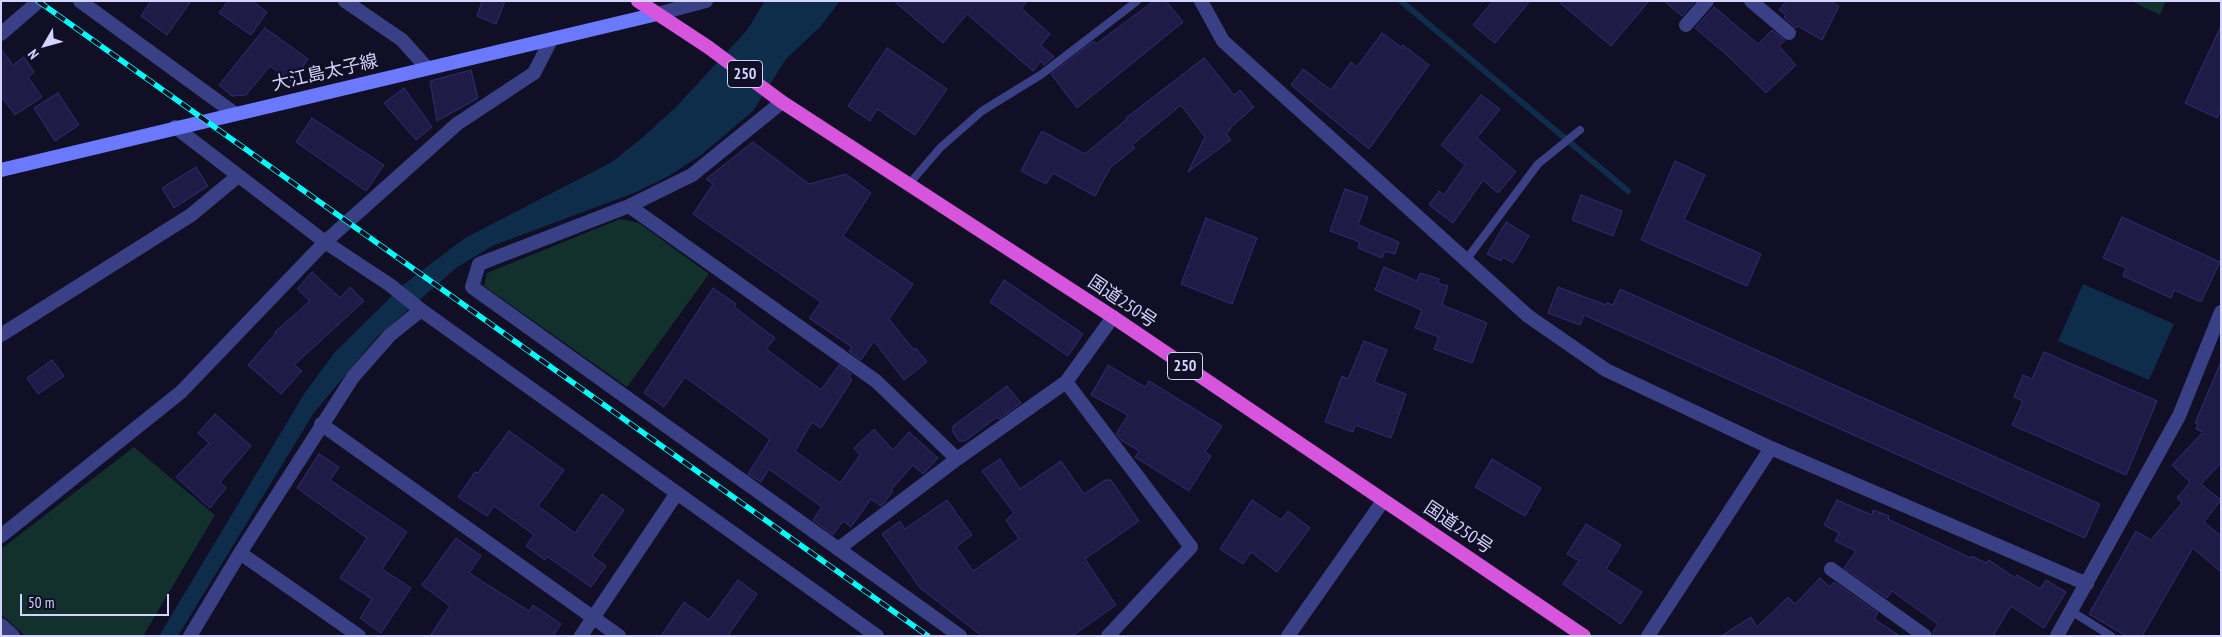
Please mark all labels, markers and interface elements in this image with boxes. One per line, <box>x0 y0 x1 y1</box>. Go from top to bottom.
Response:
north arrow <box>20 20 70 70</box>
text: N <box>24 46 43 63</box>
street label: 大江島太子線 <box>270 50 380 96</box>
road number: 250 <box>728 61 762 88</box>
street label: 国道250号 <box>1084 271 1160 333</box>
road number: 250 <box>1168 352 1202 380</box>
street label: 国道250号 <box>1420 497 1496 559</box>
scale bar <box>22 584 171 616</box>
text: 50 m <box>28 593 54 612</box>

